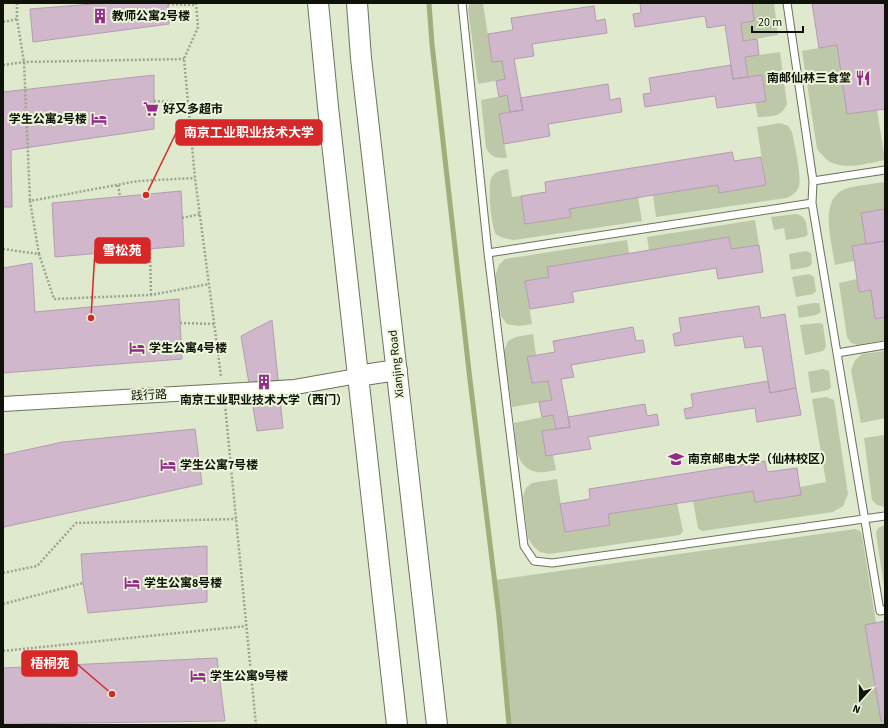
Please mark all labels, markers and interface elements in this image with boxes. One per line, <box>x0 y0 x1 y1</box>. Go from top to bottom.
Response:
building icon: 教师公寓2号楼 <box>91 7 109 25</box>
place label: 教师公寓2号楼 <box>112 8 190 25</box>
scale bar <box>752 8 803 34</box>
text: 20 m <box>758 14 782 31</box>
restaurant icon: 南邮仙林三食堂 <box>854 69 872 87</box>
place label: 南邮仙林三食堂 <box>767 70 851 87</box>
supermarket icon: 好又多超市 <box>142 100 160 118</box>
place label: 好又多超市 <box>163 101 223 118</box>
hotel icon: 学生公寓2号楼 <box>90 110 108 128</box>
place label: 学生公寓2号楼 <box>9 111 87 128</box>
callout: 南京工业职业技术大学 <box>176 120 322 145</box>
text: 南京工业职业技术大学 <box>184 124 314 142</box>
callout: 雪松苑 <box>95 238 150 263</box>
text: 雪松苑 <box>102 242 142 260</box>
street label: Xianjing Road <box>384 329 409 399</box>
hotel icon: 学生公寓4号楼 <box>128 339 146 357</box>
place label: 学生公寓4号楼 <box>149 340 227 357</box>
building icon: 南京工业职业技术大学（西门） <box>255 373 273 391</box>
street label: 践行路 <box>131 386 167 405</box>
place label: 南京工业职业技术大学（西门） <box>180 392 348 409</box>
school or university icon: 南京邮电大学（仙林校区） <box>667 450 685 468</box>
place label: 南京邮电大学（仙林校区） <box>688 451 832 468</box>
hotel icon: 学生公寓7号楼 <box>159 456 177 474</box>
place label: 学生公寓7号楼 <box>180 457 258 474</box>
hotel icon: 学生公寓8号楼 <box>123 574 141 592</box>
place label: 学生公寓8号楼 <box>144 575 222 592</box>
callout: 梧桐苑 <box>22 651 77 676</box>
text: 梧桐苑 <box>30 655 70 673</box>
hotel icon: 学生公寓9号楼 <box>189 667 207 685</box>
place label: 学生公寓9号楼 <box>210 668 288 685</box>
north arrow <box>840 680 880 720</box>
text: N <box>850 701 863 717</box>

